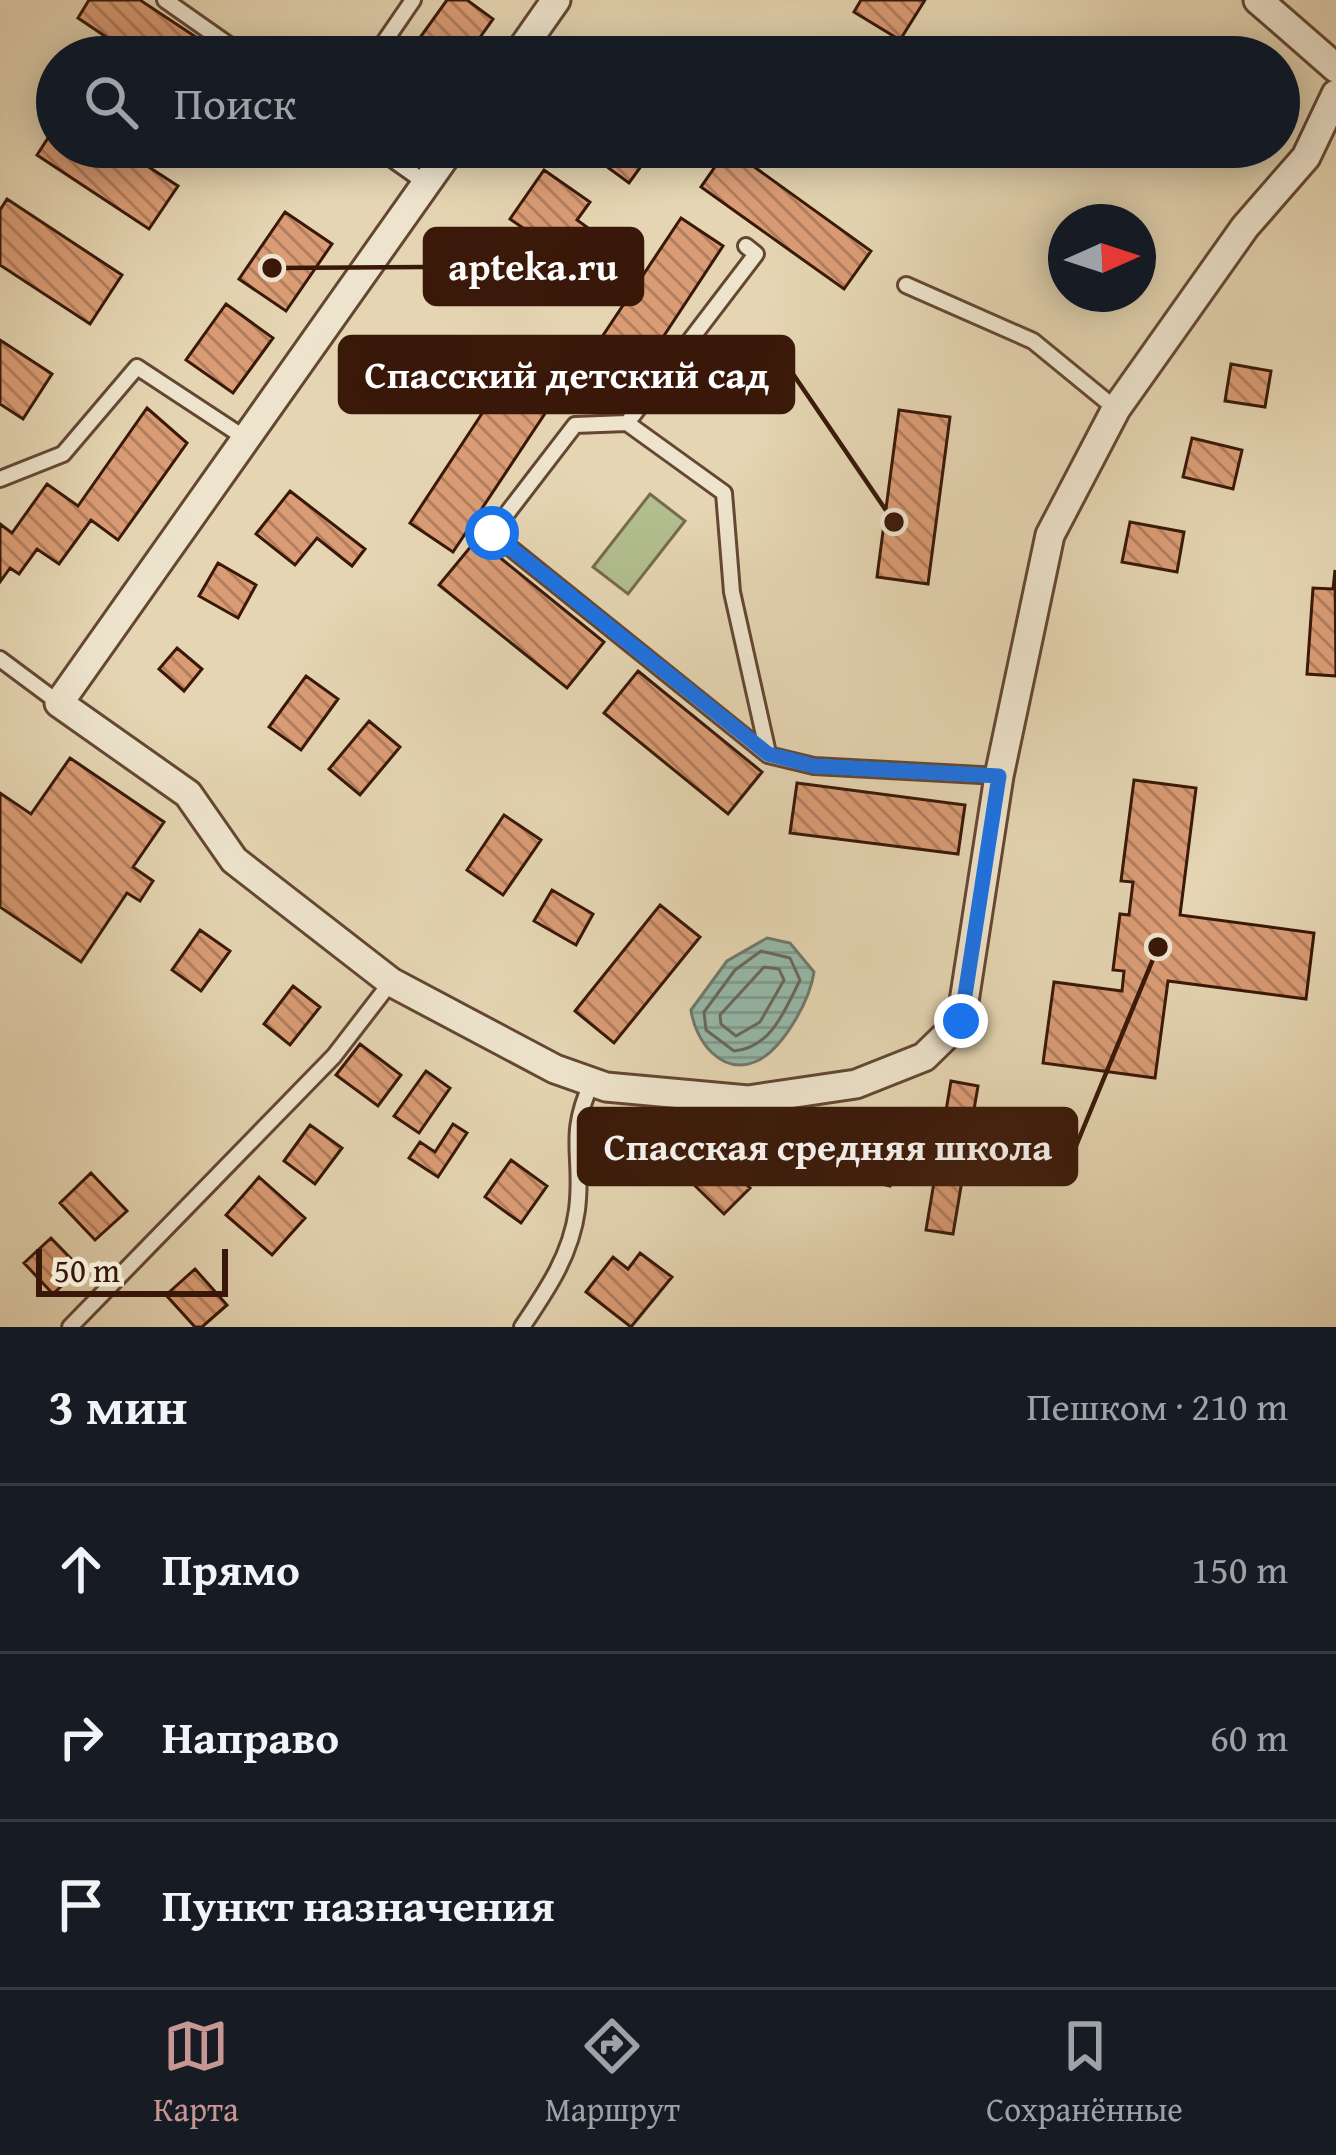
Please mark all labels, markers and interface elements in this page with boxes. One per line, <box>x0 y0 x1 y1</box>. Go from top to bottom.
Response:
search box <box>36 36 1300 168</box>
icon: search <box>78 69 144 135</box>
text: Поиск <box>174 70 296 135</box>
north arrow <box>1048 204 1156 312</box>
callout: apteka.ru <box>425 229 642 304</box>
text: apteka.ru <box>448 237 618 294</box>
callout: Спасский детский сад <box>340 337 793 412</box>
text: Спасский детский сад <box>365 345 770 402</box>
route start <box>465 506 519 560</box>
route end <box>934 994 988 1048</box>
callout: Спасская средняя школа <box>579 1109 1076 1184</box>
text: Спасская средняя школа <box>604 1117 1052 1174</box>
scale bar <box>36 1243 228 1296</box>
text: 50 m <box>54 1246 120 1294</box>
text: 3 мин <box>48 1368 187 1443</box>
text: Пешком · 210 m <box>1026 1377 1288 1434</box>
icon: ahead <box>48 1536 114 1602</box>
text: Прямо <box>162 1536 300 1601</box>
text: 150 m <box>1191 1540 1288 1597</box>
icon: right <box>48 1704 114 1770</box>
text: Направо <box>162 1704 339 1769</box>
text: 60 m <box>1210 1708 1288 1765</box>
icon: arrive <box>48 1872 114 1938</box>
text: Пункт назначения <box>162 1872 555 1937</box>
tab: Карта <box>153 2013 239 2133</box>
tab: Маршрут <box>545 2013 680 2133</box>
tab: Сохранённые <box>986 2013 1183 2133</box>

